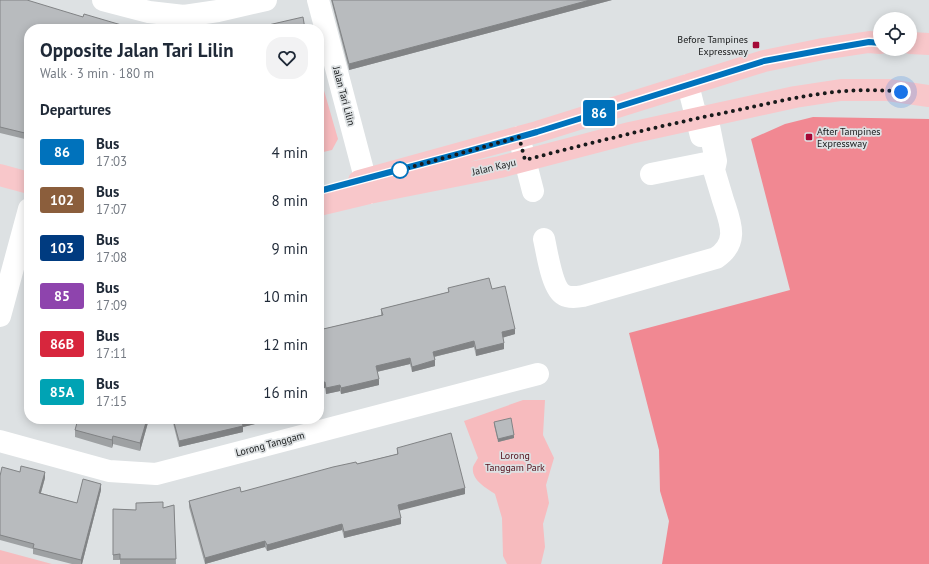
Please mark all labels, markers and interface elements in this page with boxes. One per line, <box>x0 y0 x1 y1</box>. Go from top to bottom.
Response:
map controls <box>873 12 917 56</box>
button: locate <box>873 12 917 56</box>
place label: Before Tampines Expressway <box>677 33 748 58</box>
button: heart <box>266 37 308 79</box>
text: Opposite Jalan Tari Lilin <box>40 38 234 62</box>
marker: Before Tampines Expressway <box>751 40 761 50</box>
street label: Jalan Tari Lilin <box>330 64 358 127</box>
text: Walk · 3 min · 180 m <box>40 65 154 82</box>
your location <box>891 82 911 102</box>
text: Departures <box>40 100 111 119</box>
line badge: 86 <box>581 100 617 126</box>
text: 86 <box>591 104 607 122</box>
place label: After Tampines Expressway <box>817 125 880 150</box>
marker: After Tampines Expressway <box>804 132 814 142</box>
text: Bus <box>96 134 119 153</box>
text: 86 <box>54 143 70 161</box>
text: 4 min <box>271 143 308 162</box>
text: 17:03 <box>96 153 127 170</box>
street label: Jalan Kayu <box>470 156 517 179</box>
unlabelled marker <box>391 161 409 179</box>
text: Bus <box>96 182 119 201</box>
text: 102 <box>50 191 74 209</box>
text: 8 min <box>271 191 308 210</box>
text: 17:07 <box>96 201 127 218</box>
text: Bus <box>96 230 119 249</box>
text: 103 <box>50 239 74 257</box>
text: 9 min <box>271 239 308 258</box>
text: 17:08 <box>96 249 127 266</box>
text: Bus <box>96 278 119 297</box>
text: 85 <box>54 287 70 305</box>
text: 10 min <box>263 287 308 306</box>
text: 17:09 <box>96 297 127 314</box>
text: Bus <box>96 326 119 345</box>
text: 86B <box>50 335 74 353</box>
text: 12 min <box>263 335 308 354</box>
text: 17:11 <box>96 345 127 362</box>
text: Bus <box>96 374 119 393</box>
text: 85A <box>50 383 74 401</box>
text: 16 min <box>263 383 308 402</box>
text: 17:15 <box>96 393 127 410</box>
street label: Lorong Tanggam <box>234 429 306 459</box>
park label: Lorong Tanggam Park <box>485 449 545 474</box>

